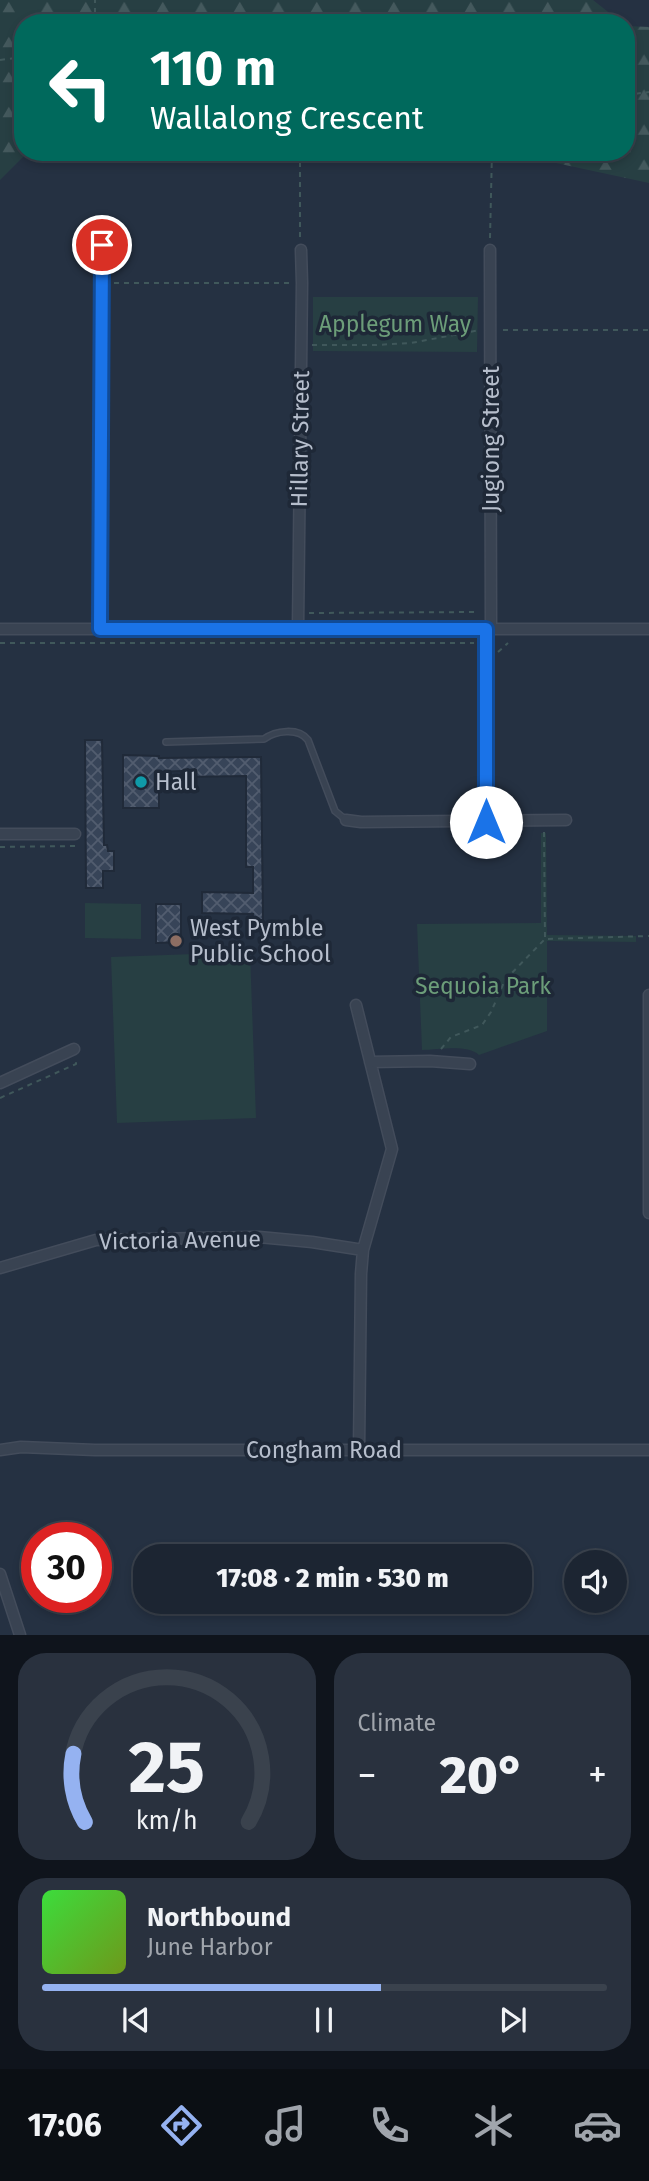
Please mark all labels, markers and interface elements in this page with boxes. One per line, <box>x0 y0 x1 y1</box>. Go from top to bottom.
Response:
text: 110 m <box>150 39 276 98</box>
icon: left <box>35 42 126 133</box>
text: Wallalong Crescent <box>150 99 424 137</box>
pin <box>72 215 132 275</box>
icon: arrive <box>83 226 121 264</box>
park label: Applegum Way <box>319 310 472 338</box>
street label: Jugiong Street <box>477 365 505 512</box>
street label: Hillary Street <box>285 370 315 508</box>
place label: Hall <box>155 768 197 796</box>
marker: Hall <box>133 774 149 790</box>
position arrow <box>449 785 523 859</box>
place label: West Pymble Public School <box>190 914 331 968</box>
marker: West Pymble Public School <box>168 933 184 949</box>
park label: Sequoia Park <box>415 972 551 1000</box>
street label: Victoria Avenue <box>99 1225 261 1255</box>
street label: Congham Road <box>246 1436 402 1464</box>
speed limit sign: 30 <box>21 1522 112 1613</box>
map controls <box>564 1550 627 1613</box>
button: sound <box>564 1550 627 1613</box>
text: 17:08 · 2 min · 530 m <box>216 1563 449 1594</box>
text: Climate <box>358 1709 436 1737</box>
text: 25 <box>128 1725 205 1812</box>
text: 20° <box>440 1744 525 1807</box>
text: − <box>358 1752 377 1798</box>
text: + <box>588 1752 607 1798</box>
text: km/h <box>136 1806 198 1836</box>
text: Northbound <box>147 1902 291 1933</box>
text: June Harbor <box>147 1933 273 1961</box>
icon: previous <box>117 2001 155 2039</box>
icon: pause <box>305 2001 343 2039</box>
icon: next <box>494 2001 532 2039</box>
icon: directions <box>157 2101 206 2150</box>
icon: music <box>261 2101 310 2150</box>
icon: phone <box>365 2101 414 2150</box>
icon: climate <box>469 2101 518 2150</box>
icon: car <box>573 2101 622 2150</box>
text: 17:06 <box>27 2106 102 2144</box>

